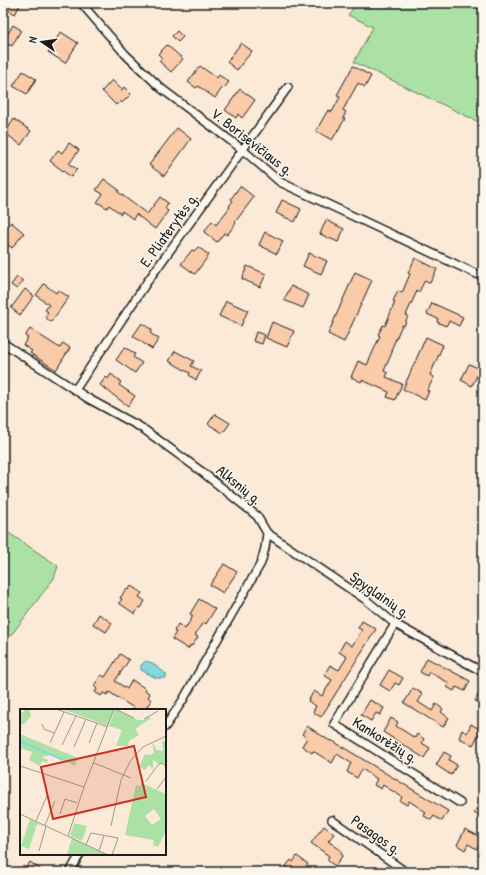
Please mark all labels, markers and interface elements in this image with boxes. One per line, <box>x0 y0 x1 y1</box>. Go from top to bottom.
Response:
north arrow <box>22 22 62 62</box>
text: N <box>25 35 40 44</box>
street label: V. Borisevičiaus g. <box>207 103 298 180</box>
street label: E. Pliaterytės g. <box>134 188 203 271</box>
street label: Alksnių g. <box>212 460 266 509</box>
street label: Spyglainių g. <box>346 566 415 623</box>
inset map <box>20 709 166 855</box>
street label: Kankorėžių g. <box>348 711 422 768</box>
street label: Pasagos g. <box>347 810 405 859</box>

